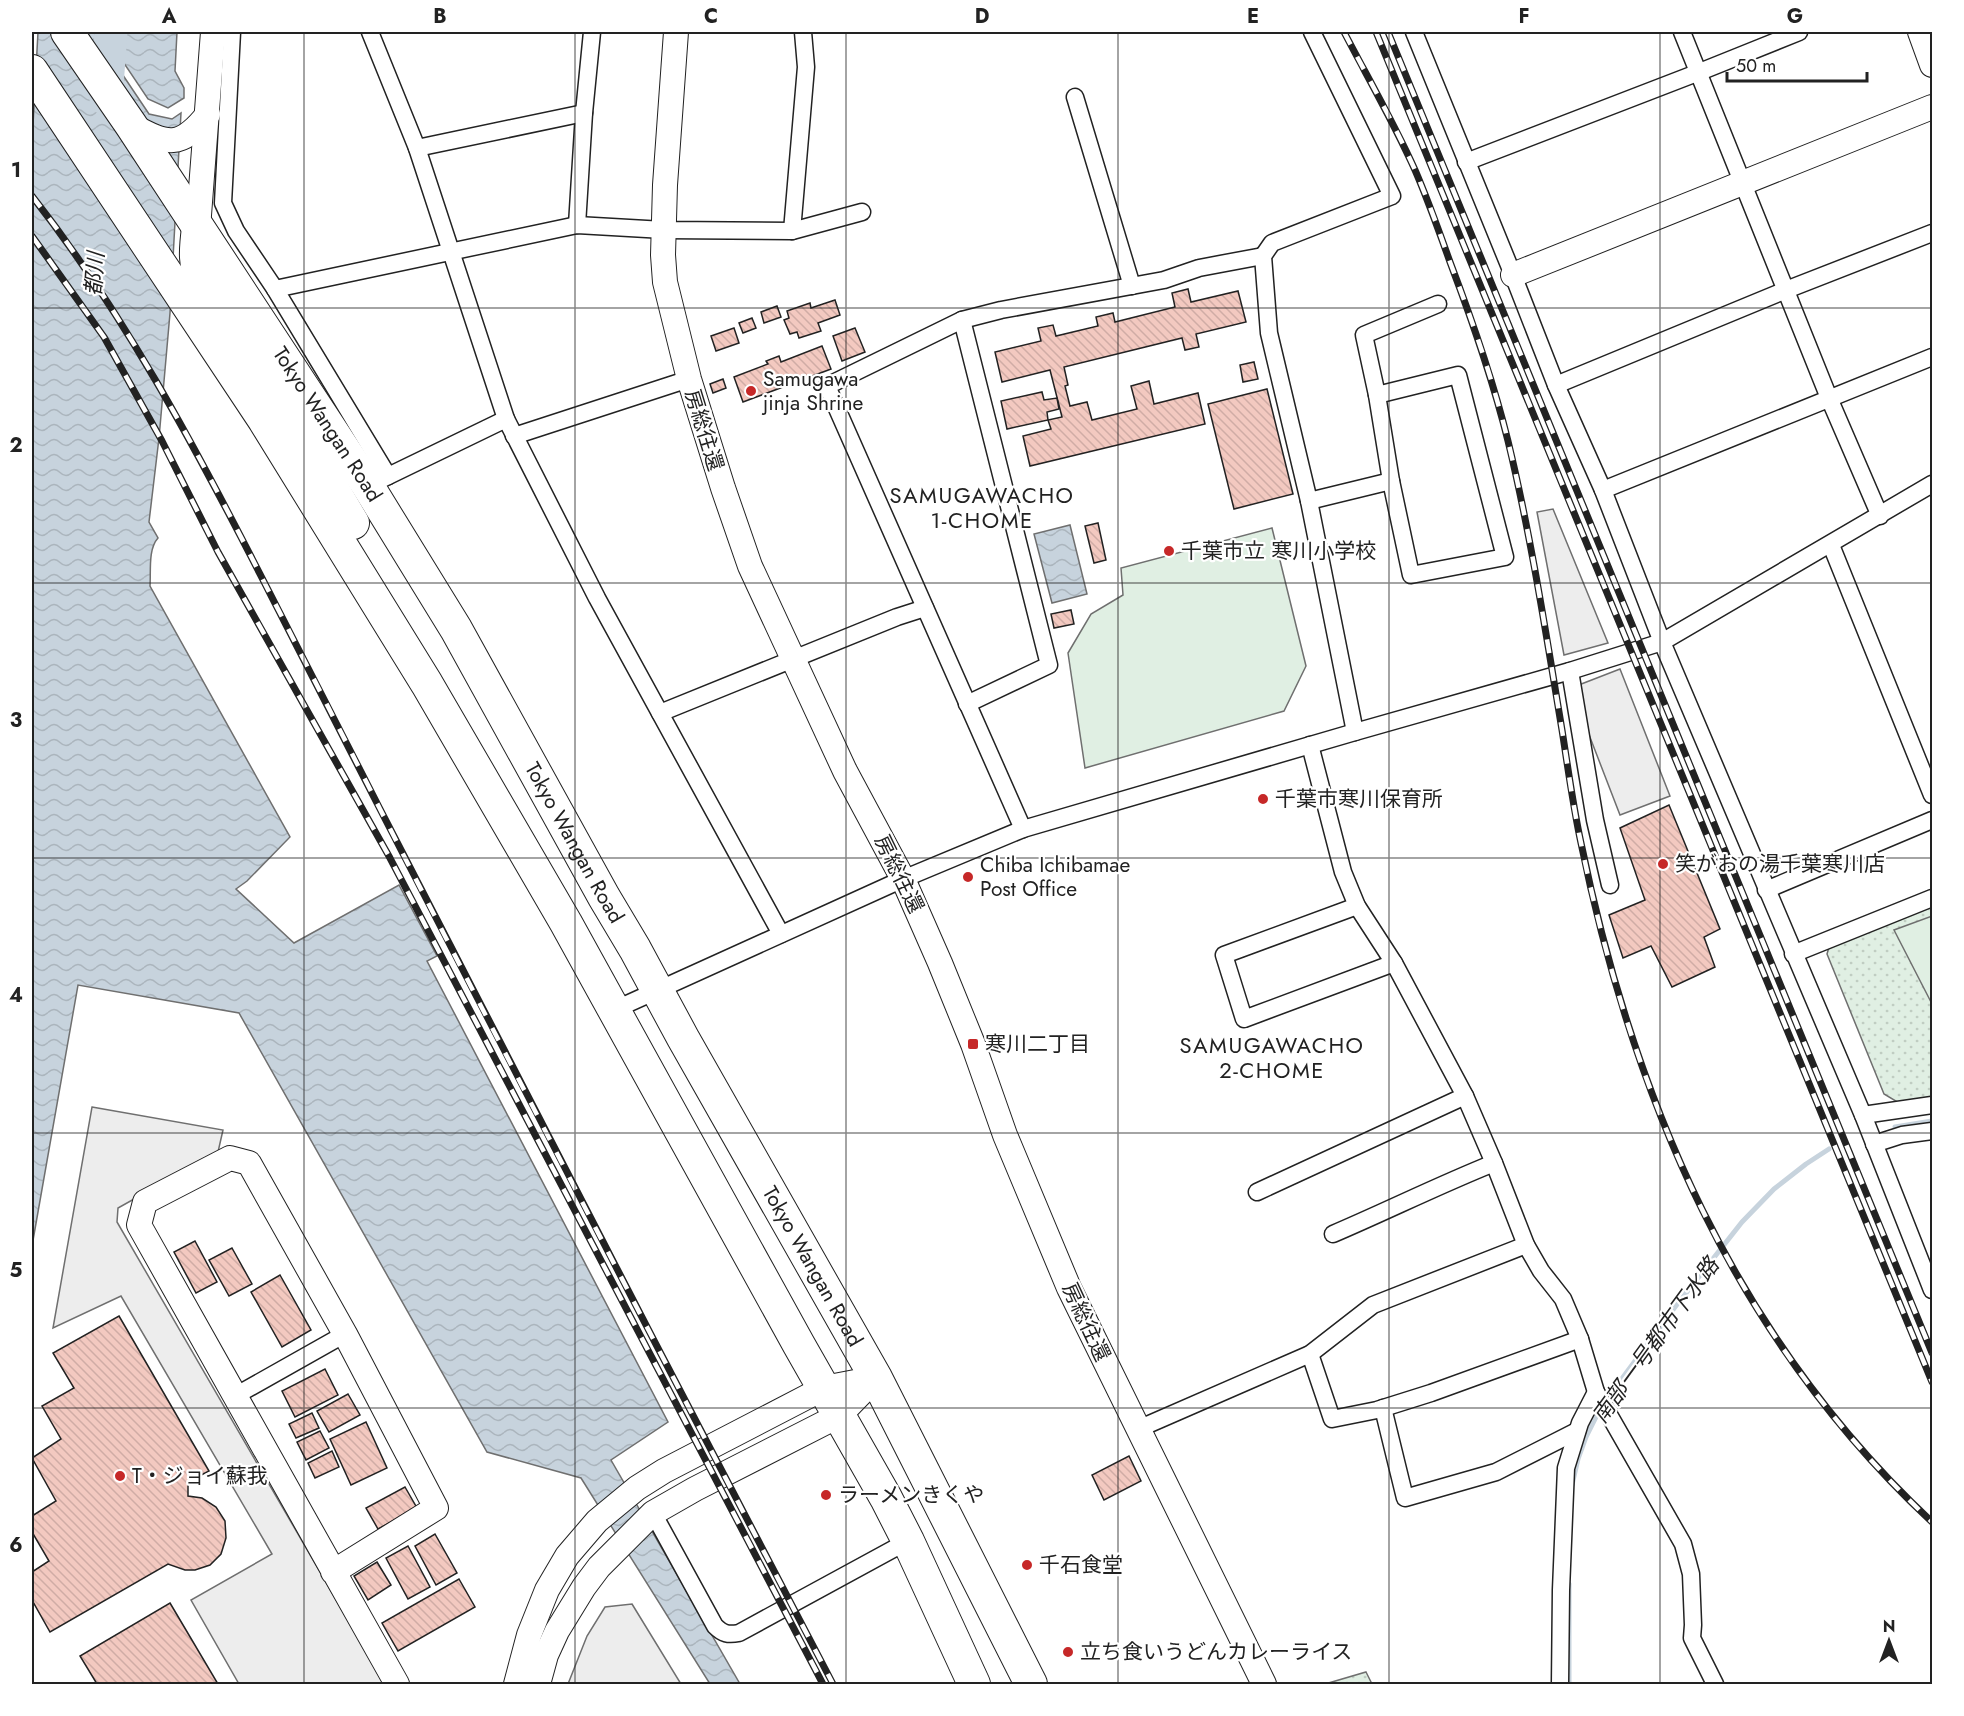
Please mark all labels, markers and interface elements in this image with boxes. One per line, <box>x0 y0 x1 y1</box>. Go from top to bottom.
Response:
text: A <box>161 2 177 31</box>
text: B <box>433 2 447 31</box>
text: C <box>704 2 718 31</box>
text: D <box>975 2 989 31</box>
text: E <box>1247 2 1259 31</box>
text: F <box>1518 2 1530 31</box>
text: G <box>1787 2 1803 31</box>
scale bar <box>1727 45 1866 83</box>
text: 50 m <box>1736 53 1776 79</box>
text: 1 <box>11 156 21 185</box>
water label: 都川 <box>77 249 112 297</box>
street label: Tokyo Wangan Road <box>266 341 389 508</box>
place label: Samugawa jinja Shrine <box>761 364 864 418</box>
marker: Samugawa jinja Shrine <box>744 384 758 398</box>
street label: 房総往還 <box>677 385 731 475</box>
text: 2 <box>9 431 23 460</box>
district label: SAMUGAWACHO 1-CHOME <box>890 479 1075 536</box>
place label: 千葉市立 寒川小学校 <box>1181 536 1376 566</box>
marker: 千葉市立 寒川小学校 <box>1162 544 1176 558</box>
text: 3 <box>10 706 22 735</box>
street label: Tokyo Wangan Road <box>517 757 631 929</box>
place label: 千葉市寒川保育所 <box>1275 784 1443 814</box>
marker: 千葉市寒川保育所 <box>1256 792 1270 806</box>
street label: 房総往還 <box>867 830 931 918</box>
place label: 笑がおの湯千葉寒川店 <box>1675 849 1885 879</box>
place label: Chiba Ichibamae Post Office <box>980 850 1130 904</box>
marker: 笑がおの湯千葉寒川店 <box>1656 857 1670 871</box>
marker: Chiba Ichibamae Post Office <box>961 870 975 884</box>
text: 4 <box>9 981 23 1010</box>
place label: 寒川二丁目 <box>985 1029 1090 1059</box>
district label: SAMUGAWACHO 2-CHOME <box>1180 1029 1365 1086</box>
marker: 寒川二丁目 <box>966 1037 980 1051</box>
street label: Tokyo Wangan Road <box>755 1181 870 1352</box>
water label: 南部一号都市下水路 <box>1584 1249 1727 1430</box>
text: 5 <box>10 1256 23 1285</box>
street label: 房総往還 <box>1055 1278 1117 1366</box>
place label: T・ジョイ蘇我 <box>132 1461 268 1491</box>
marker: T・ジョイ蘇我 <box>113 1469 127 1483</box>
place label: ラーメンきくや <box>838 1480 984 1510</box>
marker: ラーメンきくや <box>819 1488 833 1502</box>
text: 6 <box>9 1531 23 1560</box>
place label: 千石食堂 <box>1039 1550 1123 1580</box>
marker: 千石食堂 <box>1020 1558 1034 1572</box>
north arrow <box>1859 1611 1919 1671</box>
text: N <box>1883 1615 1895 1638</box>
place label: 立ち食いうどんカレーライス <box>1080 1637 1352 1667</box>
marker: 立ち食いうどんカレーライス <box>1061 1645 1075 1659</box>

